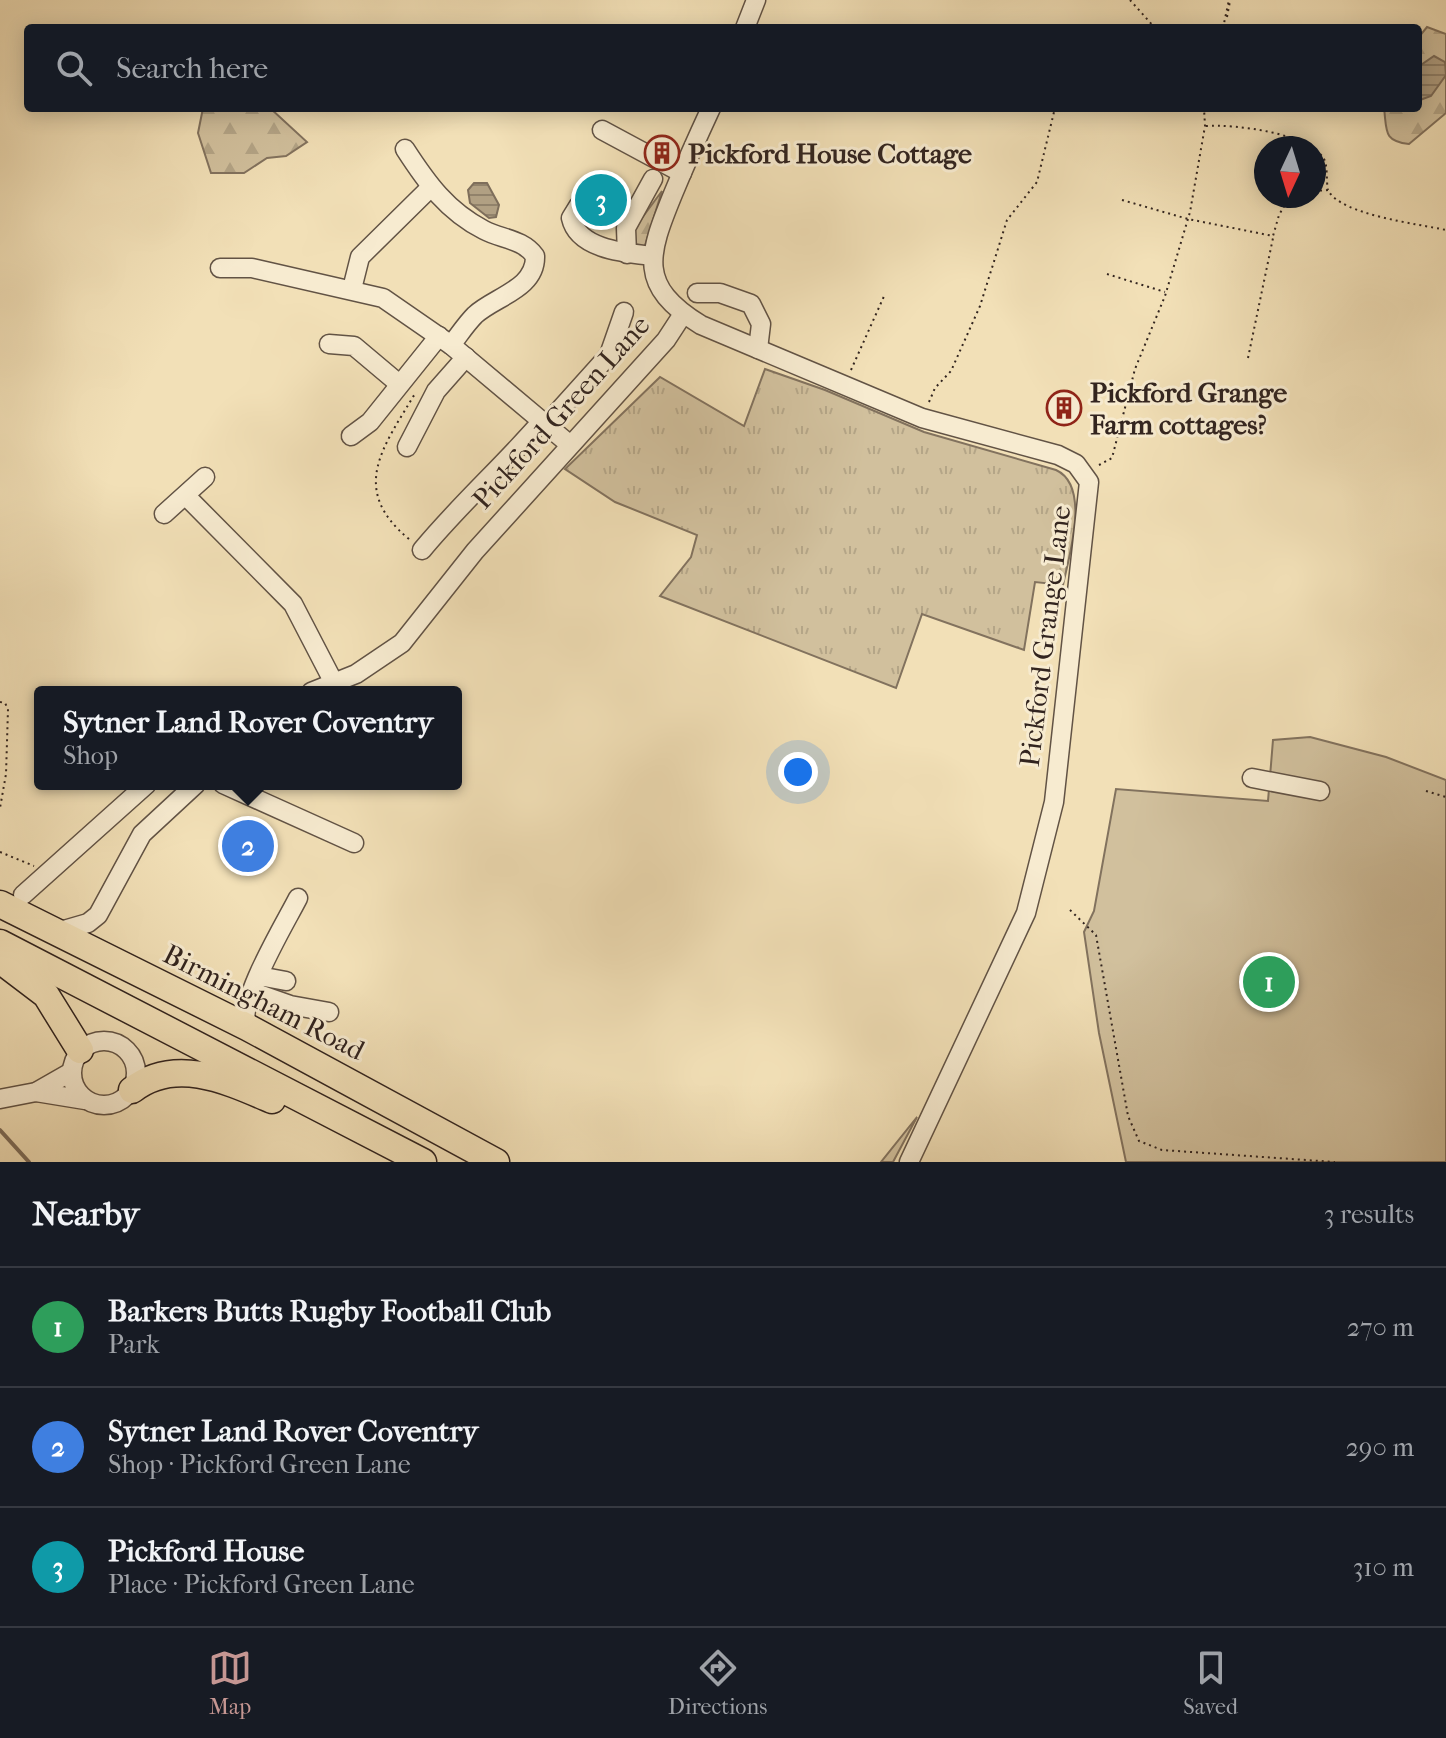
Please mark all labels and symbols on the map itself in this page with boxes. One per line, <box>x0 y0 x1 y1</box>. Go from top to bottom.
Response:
building icon: Pickford House Cottage <box>643 134 681 172</box>
north arrow <box>1254 136 1326 208</box>
place label: Pickford House Cottage <box>688 137 972 170</box>
pin: 3 <box>575 170 627 230</box>
street label: Pickford Green Lane <box>465 308 657 515</box>
place label: Pickford Grange Farm cottages? <box>1090 376 1287 441</box>
building icon: Pickford Grange Farm cottages? <box>1045 389 1083 427</box>
street label: Pickford Grange Lane <box>1013 503 1077 769</box>
your location <box>778 752 818 792</box>
pin: 2 <box>222 816 274 876</box>
street label: Birmingham Road <box>158 937 371 1067</box>
pin: 1 <box>1243 952 1295 1012</box>

